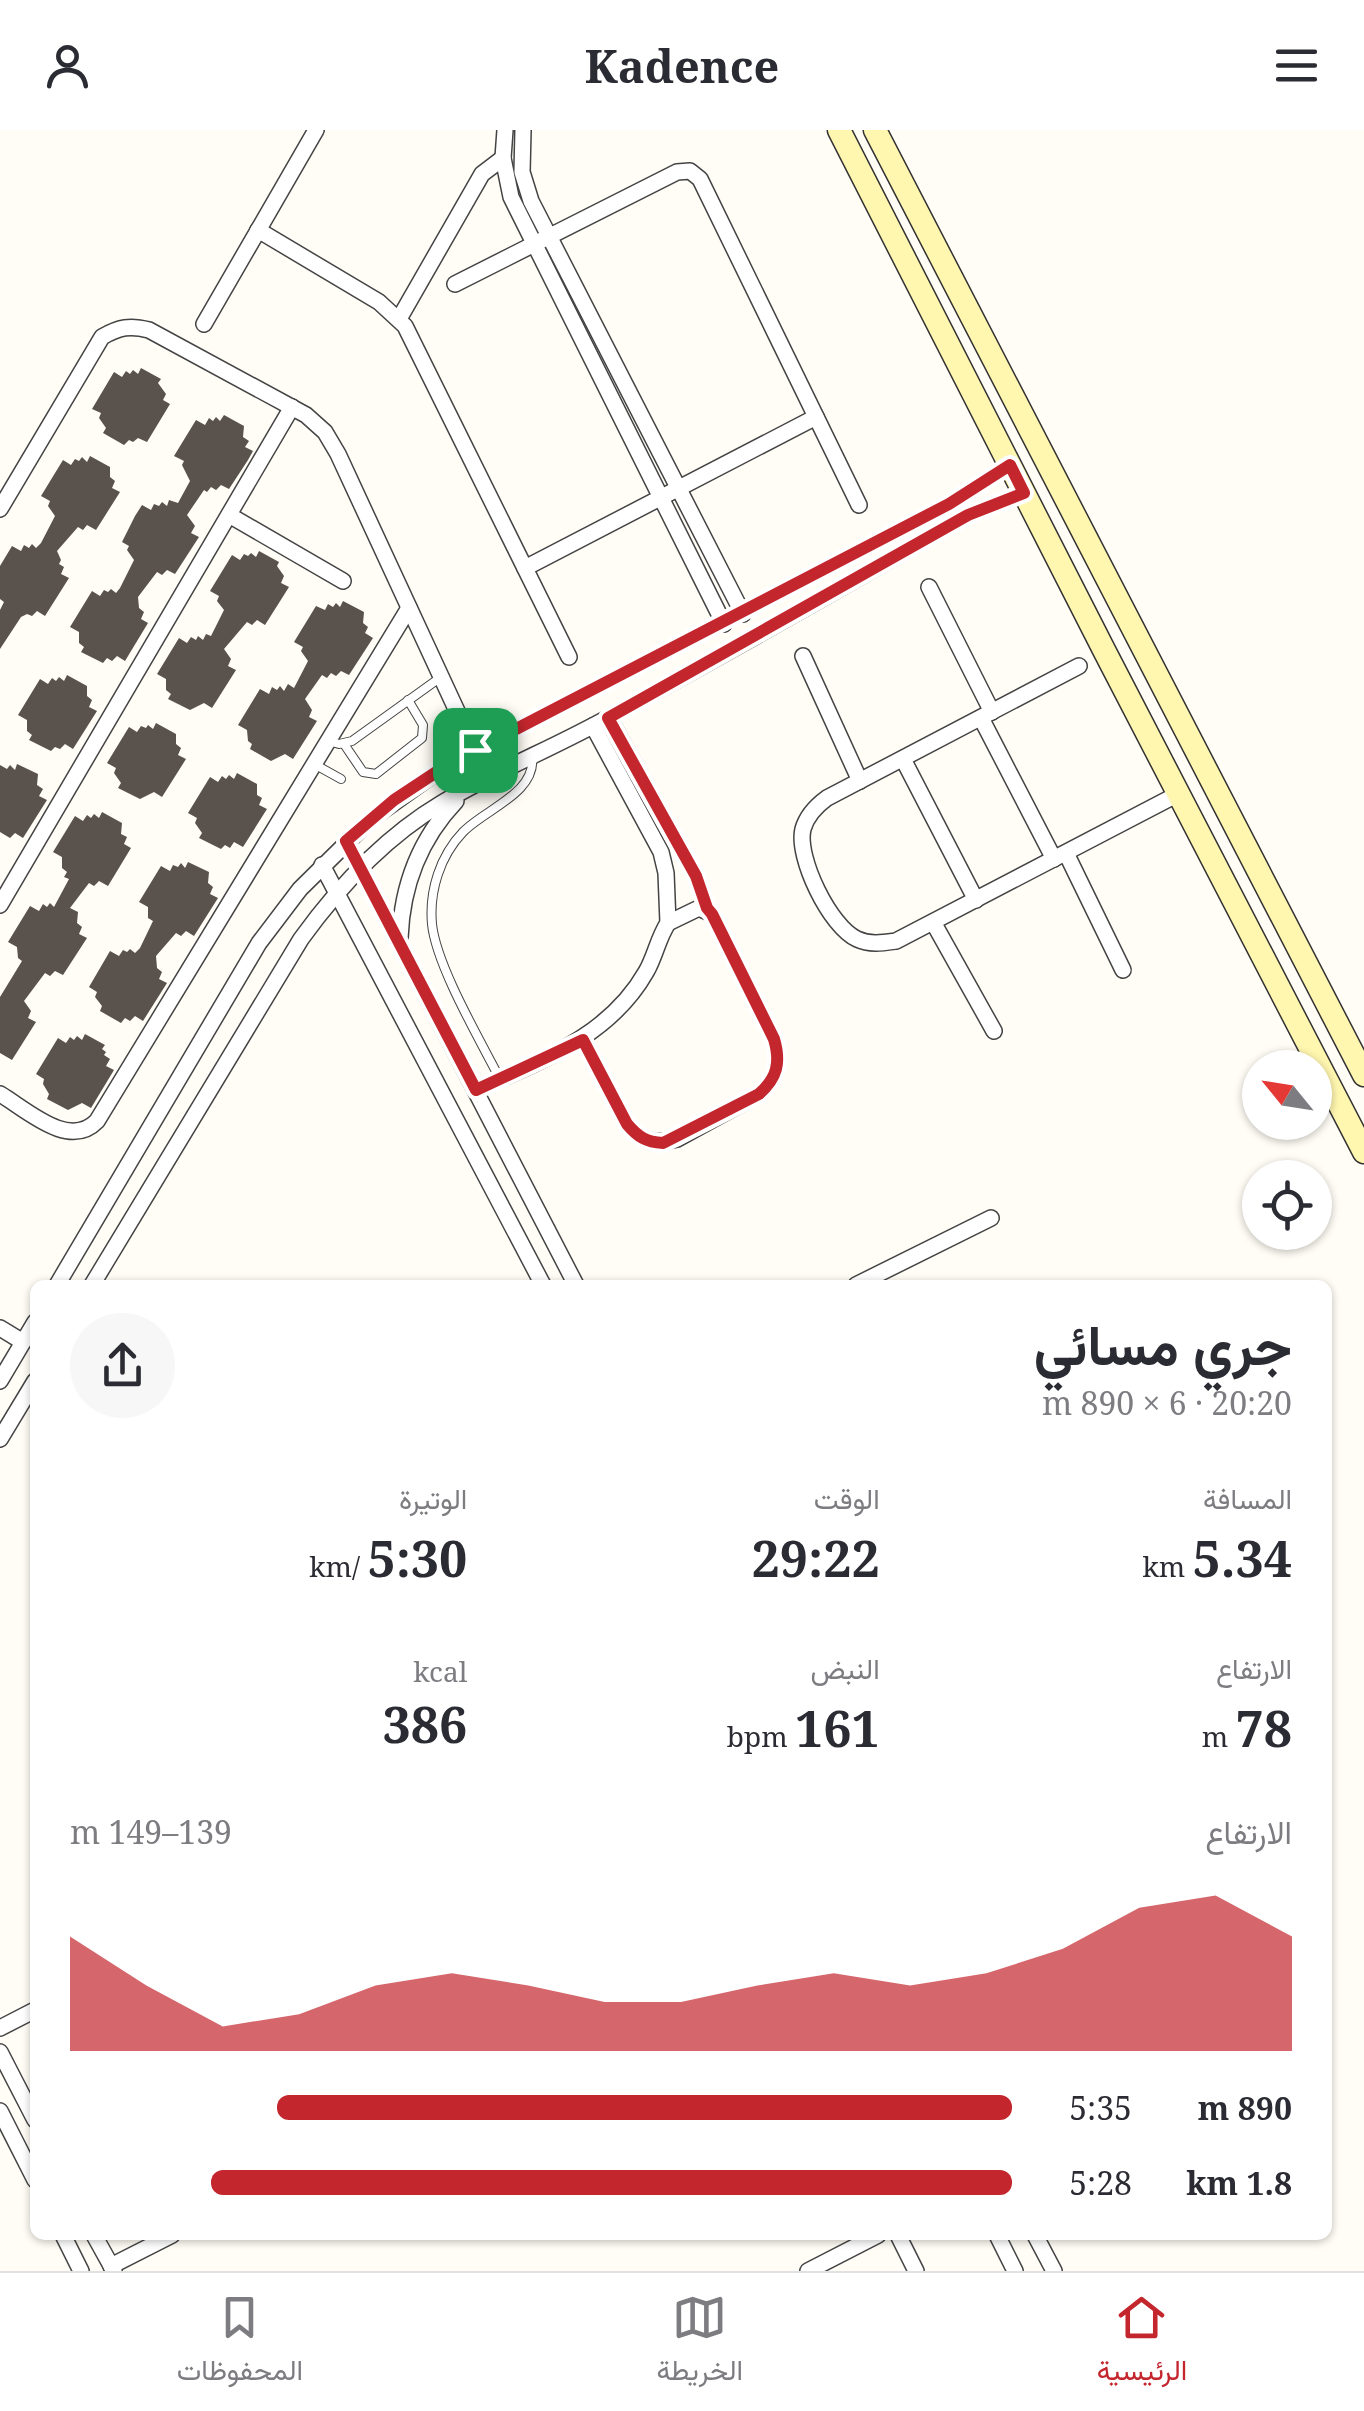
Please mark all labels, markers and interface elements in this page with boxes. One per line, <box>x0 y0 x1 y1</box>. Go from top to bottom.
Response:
text: Kadence <box>585 35 779 96</box>
icon: person <box>40 38 95 93</box>
icon: menu <box>1269 38 1324 93</box>
pin <box>433 708 518 793</box>
icon: arrive <box>448 723 503 778</box>
north arrow <box>1242 1050 1332 1140</box>
map controls <box>1242 1050 1332 1250</box>
button: locate <box>1242 1160 1332 1250</box>
text: جري مسائي <box>1034 1306 1292 1381</box>
button: share <box>70 1313 175 1418</box>
text: 20:20 · 6 × 890 m <box>1042 1381 1292 1424</box>
text: الوتيرة <box>399 1479 467 1517</box>
text: الوقت <box>814 1479 880 1517</box>
text: المسافة <box>1203 1479 1292 1517</box>
text: 5:30 <box>367 1524 467 1592</box>
text: 29:22 <box>751 1524 880 1592</box>
text: 5.34 <box>1193 1524 1292 1592</box>
text: /km <box>309 1547 367 1585</box>
text: km <box>1142 1547 1193 1585</box>
text: النبض <box>810 1649 880 1687</box>
text: الارتفاع <box>1216 1649 1292 1687</box>
text: kcal <box>413 1652 467 1690</box>
text: 386 <box>383 1690 467 1758</box>
text: 161 <box>795 1694 880 1762</box>
text: 78 <box>1236 1694 1292 1762</box>
text: bpm <box>727 1717 795 1755</box>
text: m <box>1202 1717 1236 1755</box>
text: 139–149 m <box>70 1810 232 1853</box>
text: الارتفاع <box>1205 1810 1292 1853</box>
text: 5:35 <box>1069 2086 1132 2129</box>
text: 890 m <box>1198 2086 1292 2129</box>
text: 5:28 <box>1069 2161 1132 2204</box>
text: 1.8 km <box>1186 2161 1292 2204</box>
tab: المحفوظات <box>177 2290 303 2395</box>
tab: الخريطة <box>657 2290 743 2395</box>
tab: الرئيسية <box>1097 2290 1187 2395</box>

